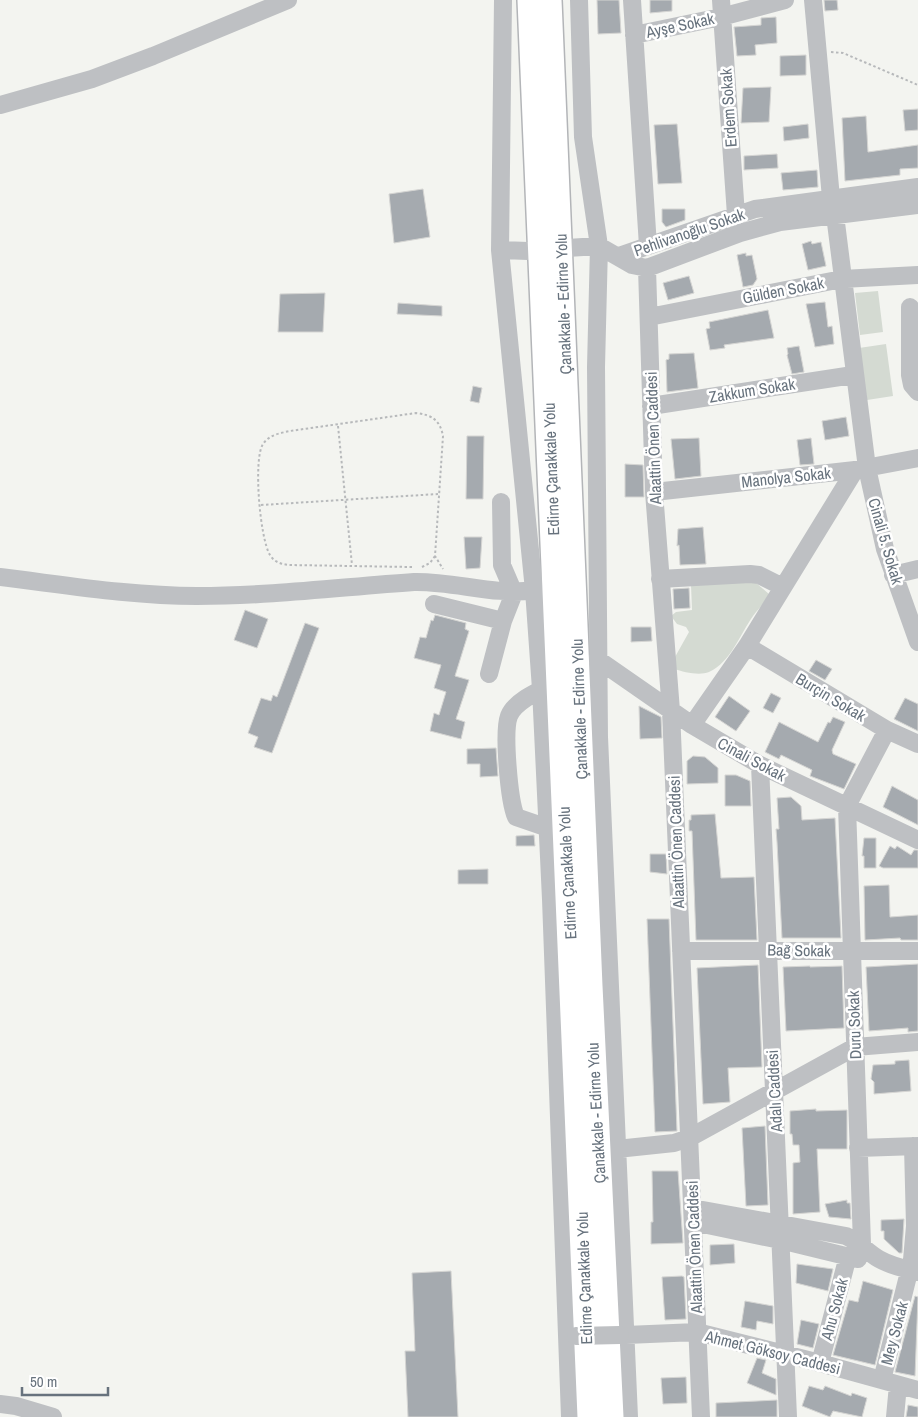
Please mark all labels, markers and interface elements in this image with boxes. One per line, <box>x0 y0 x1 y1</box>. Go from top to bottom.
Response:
street label: Ayşe Sokak <box>643 7 716 43</box>
street label: Erdem Sokak <box>714 68 742 148</box>
street label: Pehlivanoğlu Sokak <box>631 203 748 261</box>
street label: Çanakkale - Edirne Yolu <box>550 233 576 375</box>
street label: Gülden Sokak <box>740 271 826 309</box>
street label: Alaattin Önen Caddesi <box>640 371 666 506</box>
street label: Zakkum Sokak <box>707 372 797 408</box>
street label: Edirne Çanakkale Yolu <box>538 402 564 536</box>
street label: Manolya Sokak <box>740 461 832 493</box>
street label: Cinali 5. Sokak <box>863 495 909 587</box>
street label: Çanakkale - Edirne Yolu <box>566 638 592 780</box>
street label: Burçin Sokak <box>792 667 870 727</box>
street label: Cinali Sokak <box>714 732 790 786</box>
street label: Alaattin Önen Caddesi <box>663 775 689 910</box>
street label: Edirne Çanakkale Yolu <box>553 806 581 940</box>
street label: Bağ Sokak <box>767 938 831 962</box>
street label: Duru Sokak <box>842 990 866 1060</box>
street label: Çanakkale - Edirne Yolu <box>581 1042 611 1184</box>
street label: Adalı Caddesi <box>761 1049 787 1134</box>
street label: Alaattin Önen Caddesi <box>681 1180 707 1315</box>
street label: Edirne Çanakkale Yolu <box>571 1211 597 1345</box>
street label: Ahu Sokak <box>815 1275 853 1343</box>
street label: Mey Sokak <box>875 1298 913 1367</box>
street label: Ahmet Göksoy Caddesi <box>702 1324 843 1379</box>
scale bar <box>22 1364 109 1396</box>
text: 50 m <box>30 1371 57 1392</box>

